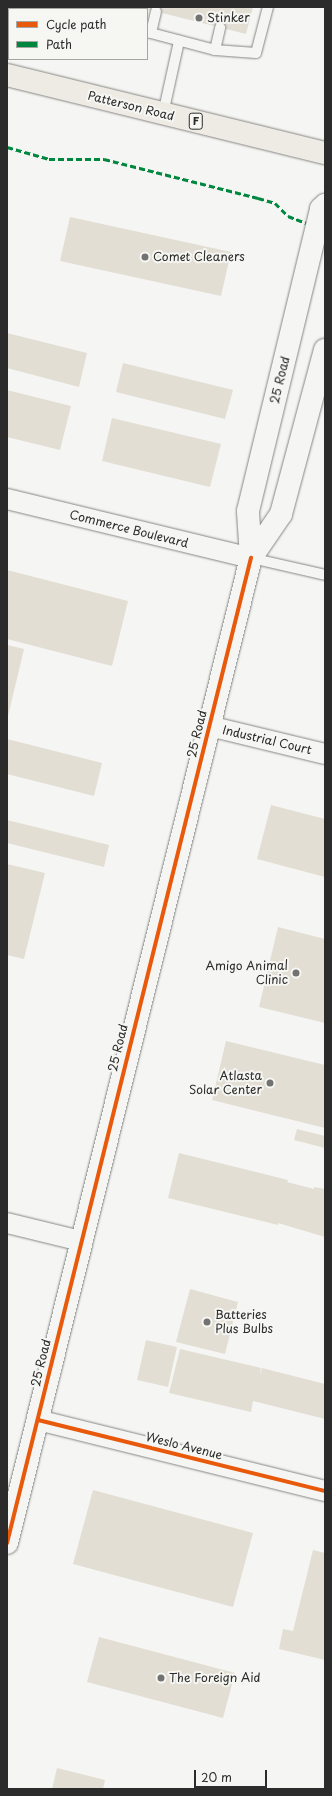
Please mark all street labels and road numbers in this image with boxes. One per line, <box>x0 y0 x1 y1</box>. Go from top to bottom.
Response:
street label: Patterson Road <box>86 88 176 124</box>
road number: F <box>188 112 204 130</box>
street label: 25 Road <box>267 355 293 405</box>
street label: Commerce Boulevard <box>68 507 190 551</box>
street label: 25 Road <box>184 709 210 759</box>
street label: Industrial Court <box>221 723 313 757</box>
street label: 25 Road <box>105 1023 131 1073</box>
street label: 25 Road <box>28 1338 54 1388</box>
street label: Weslo Avenue <box>144 1430 224 1462</box>

